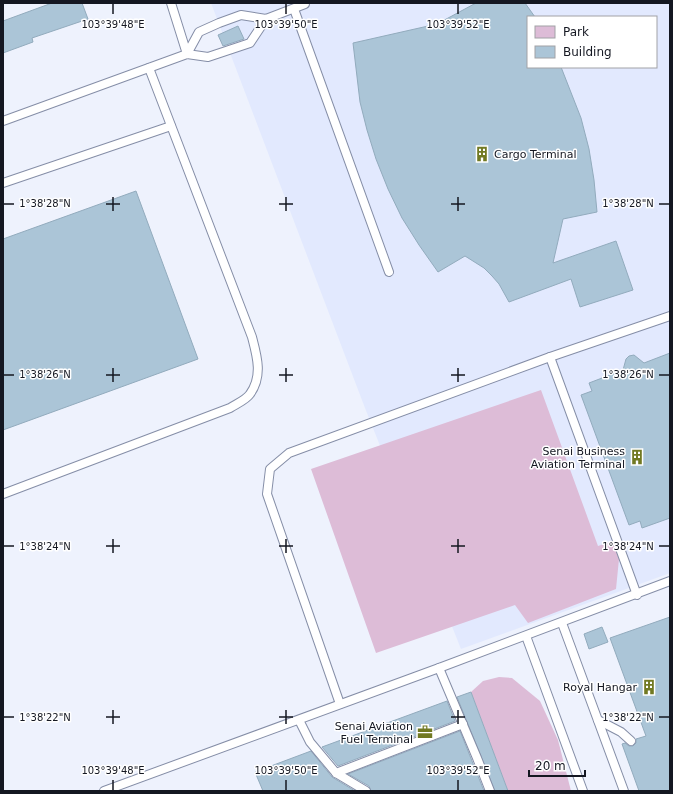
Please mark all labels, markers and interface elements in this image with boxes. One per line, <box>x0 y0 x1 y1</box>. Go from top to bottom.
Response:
legend <box>527 16 657 68</box>
text: 103°39'48"E <box>81 19 145 30</box>
text: 103°39'50"E <box>254 19 318 30</box>
text: 103°39'52"E <box>426 19 490 30</box>
text: Park <box>563 25 589 39</box>
text: Building <box>563 45 612 59</box>
building icon: Cargo Terminal <box>473 145 491 163</box>
place label: Cargo Terminal <box>494 148 576 161</box>
text: 1°38'28"N <box>19 198 71 209</box>
text: 1°38'28"N <box>602 198 654 209</box>
text: 1°38'26"N <box>19 369 71 380</box>
text: 1°38'26"N <box>602 369 654 380</box>
place label: Senai Business Aviation Terminal <box>531 445 625 471</box>
building icon: Senai Business Aviation Terminal <box>628 448 646 466</box>
text: 1°38'24"N <box>19 541 71 552</box>
text: 1°38'24"N <box>602 541 654 552</box>
building icon: Royal Hangar <box>640 678 658 696</box>
place label: Royal Hangar <box>563 681 637 694</box>
text: 1°38'22"N <box>19 712 71 723</box>
text: 1°38'22"N <box>602 712 654 723</box>
place label: Senai Aviation Fuel Terminal <box>335 720 413 746</box>
office icon: Senai Aviation Fuel Terminal <box>416 723 434 741</box>
scale bar <box>529 752 585 778</box>
text: 20 m <box>535 759 566 773</box>
text: 103°39'48"E <box>81 765 145 776</box>
text: 103°39'50"E <box>254 765 318 776</box>
text: 103°39'52"E <box>426 765 490 776</box>

